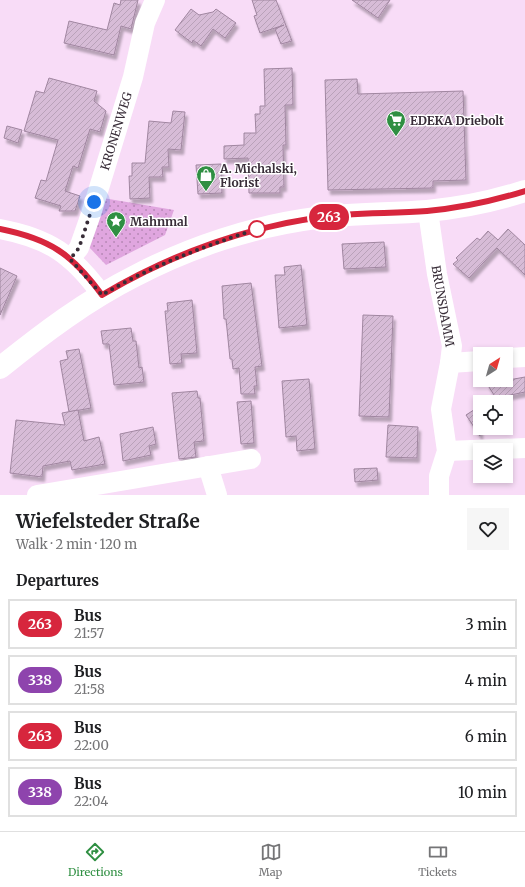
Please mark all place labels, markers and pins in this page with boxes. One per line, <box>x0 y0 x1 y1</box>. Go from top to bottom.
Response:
supermarket icon: EDEKA Driebolt <box>385 109 407 137</box>
place label: EDEKA Driebolt <box>410 113 504 128</box>
place label: A. Michalski, Florist <box>219 161 297 190</box>
shop icon: A. Michalski, Florist <box>195 164 217 192</box>
place icon: Mahnmal <box>105 210 127 238</box>
place label: Mahnmal <box>130 214 188 229</box>
unlabelled marker <box>248 220 266 238</box>

